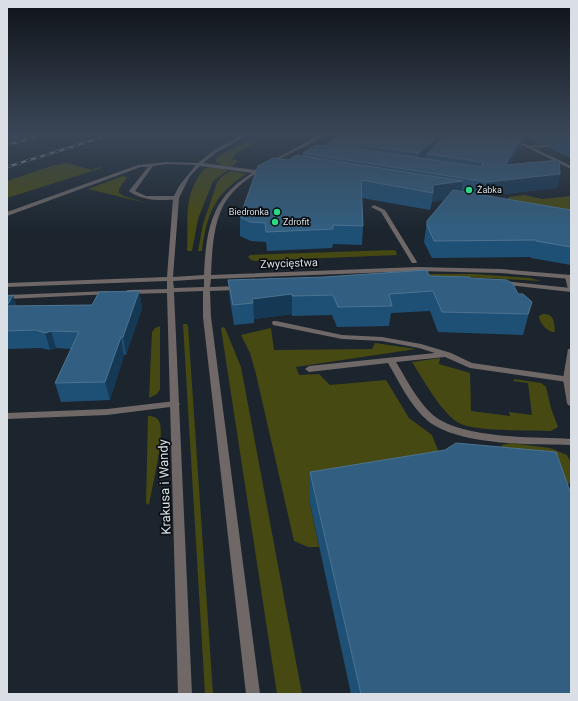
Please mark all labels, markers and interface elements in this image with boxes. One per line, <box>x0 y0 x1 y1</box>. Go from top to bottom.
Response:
marker: Żabka <box>464 185 474 195</box>
place label: Żabka <box>477 185 502 195</box>
place label: Biedronka <box>229 207 269 217</box>
marker: Biedronka <box>272 207 282 217</box>
marker: Zdrofit <box>270 217 280 227</box>
place label: Zdrofit <box>283 217 309 227</box>
street label: Zwycięstwa <box>260 256 318 271</box>
street label: Krakusa i Wandy <box>155 439 174 535</box>

